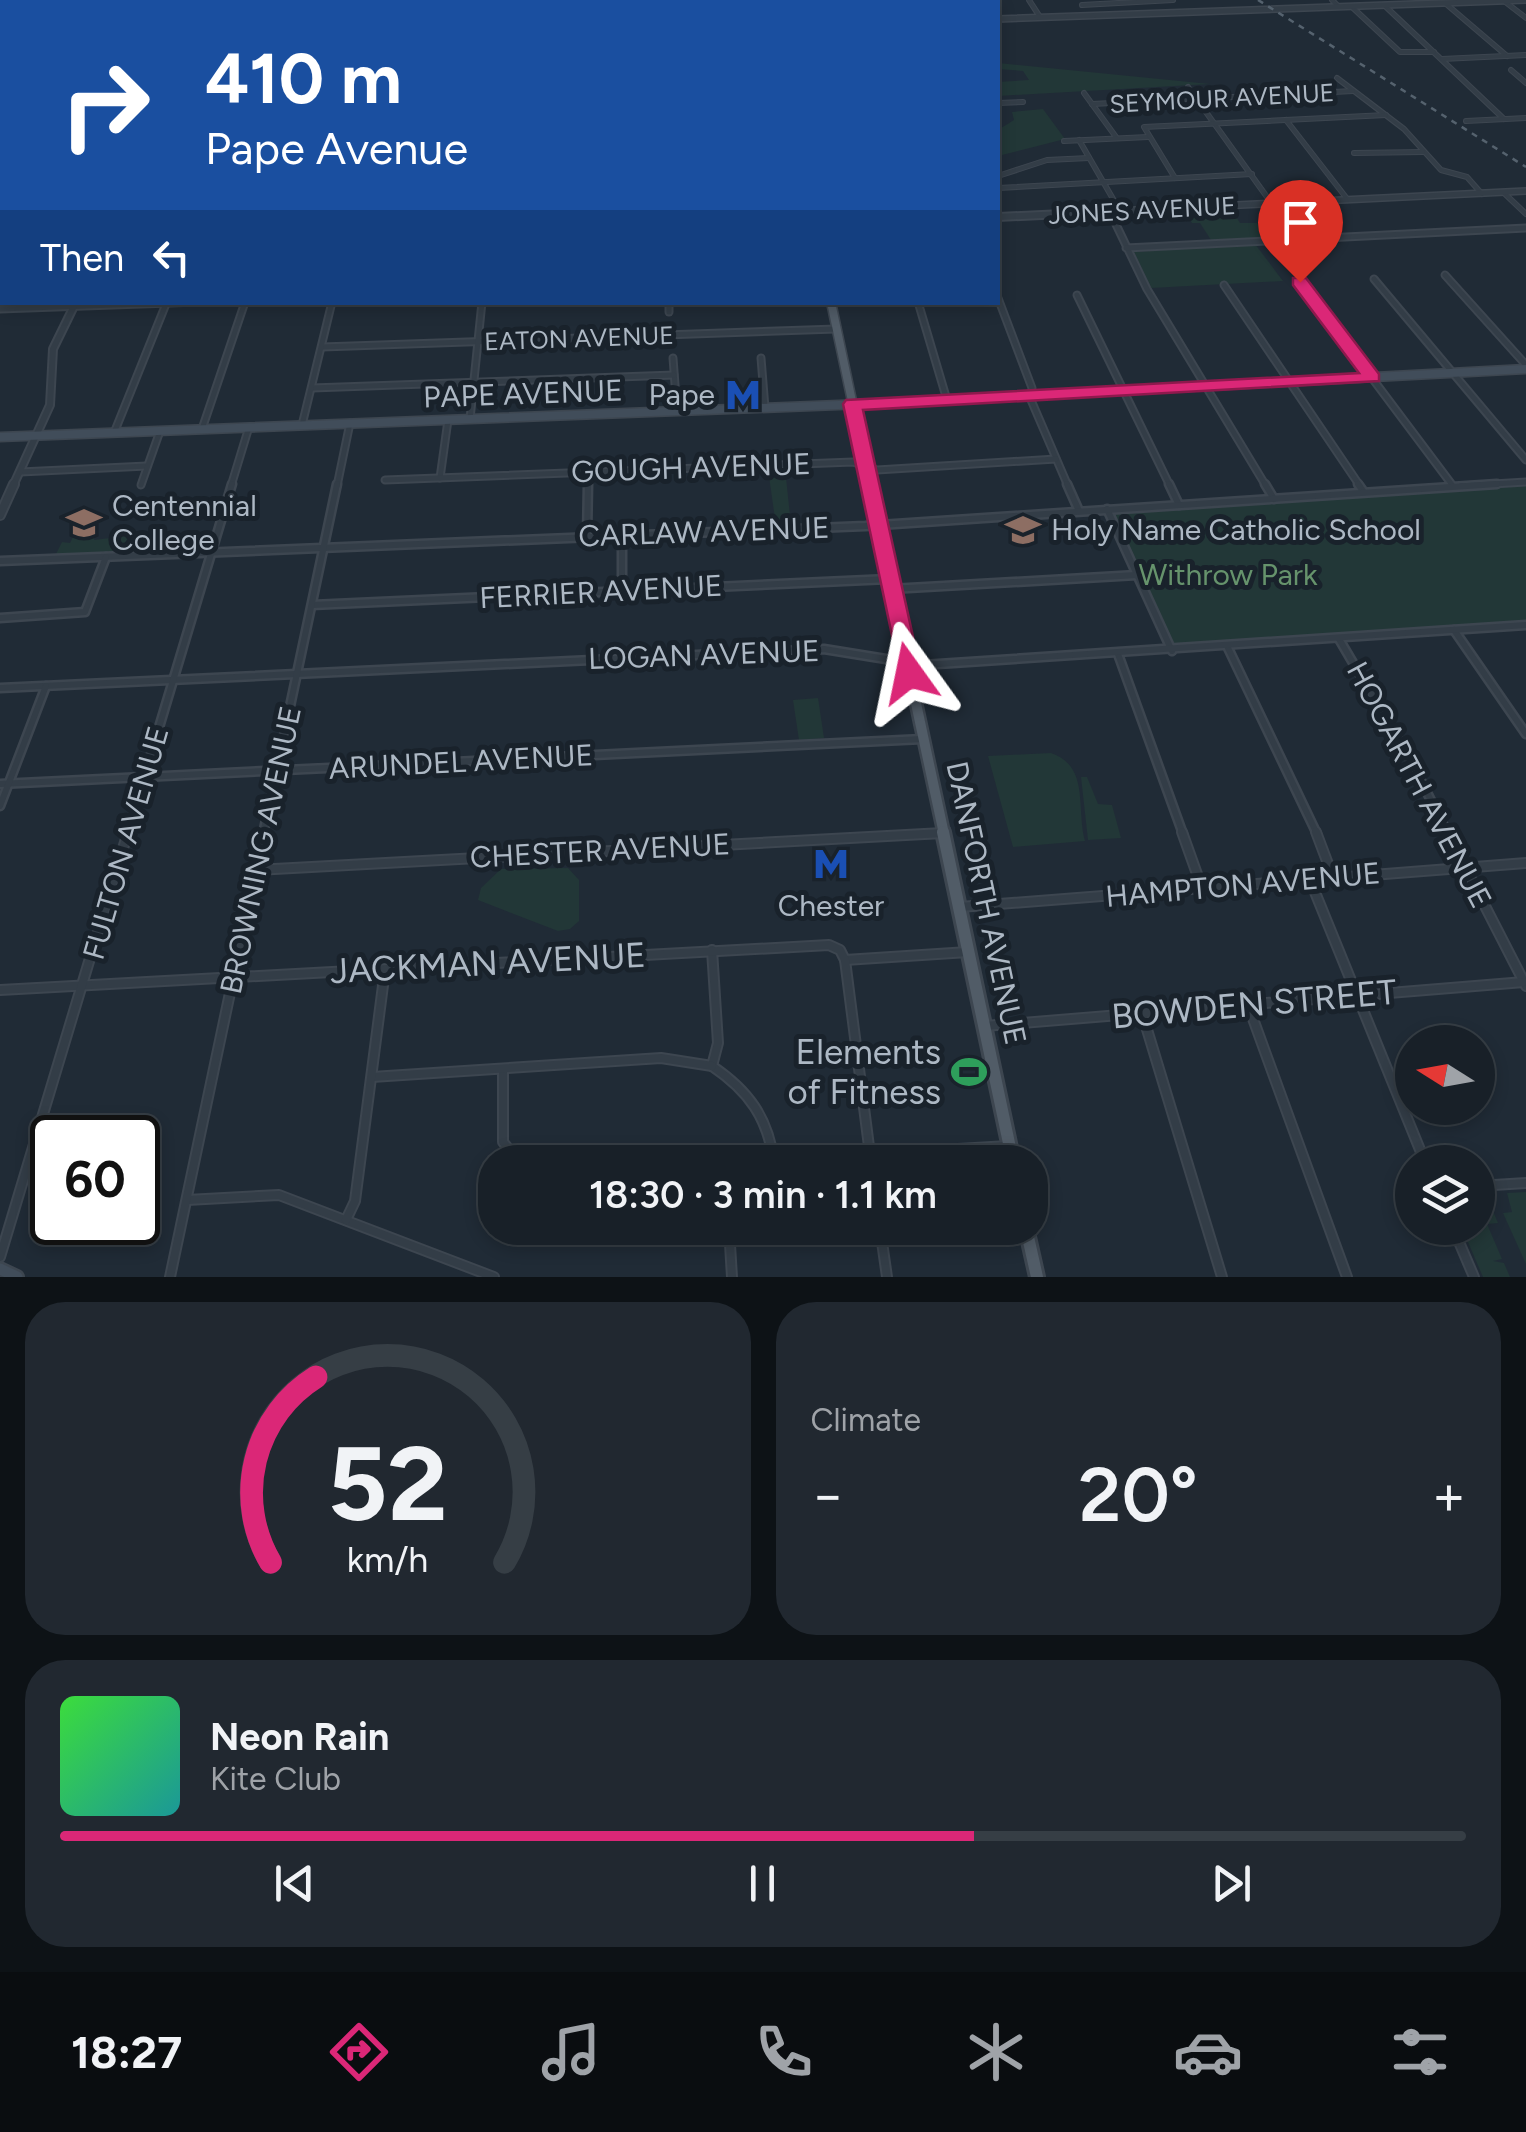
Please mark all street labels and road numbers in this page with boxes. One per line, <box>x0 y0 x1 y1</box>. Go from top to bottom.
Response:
street label: SEYMOUR AVENUE <box>1109 77 1335 119</box>
street label: JONES AVENUE <box>1047 190 1237 230</box>
street label: EATON AVENUE <box>484 320 674 356</box>
street label: PAPE AVENUE <box>422 372 624 415</box>
street label: GOUGH AVENUE <box>571 445 811 490</box>
street label: CARLAW AVENUE <box>578 509 830 554</box>
street label: FERRIER AVENUE <box>478 567 724 616</box>
street label: LOGAN AVENUE <box>588 632 820 677</box>
street label: HOGARTH AVENUE <box>1339 655 1500 914</box>
street label: BROWNING AVENUE <box>212 703 309 997</box>
street label: FULTON AVENUE <box>75 722 177 964</box>
street label: ARUNDEL AVENUE <box>328 736 594 787</box>
street label: DANFORTH AVENUE <box>938 758 1035 1048</box>
street label: CHESTER AVENUE <box>469 825 731 876</box>
street label: HAMPTON AVENUE <box>1104 854 1382 915</box>
street label: JACKMAN AVENUE <box>329 934 647 992</box>
street label: BOWDEN STREET <box>1110 971 1398 1037</box>

